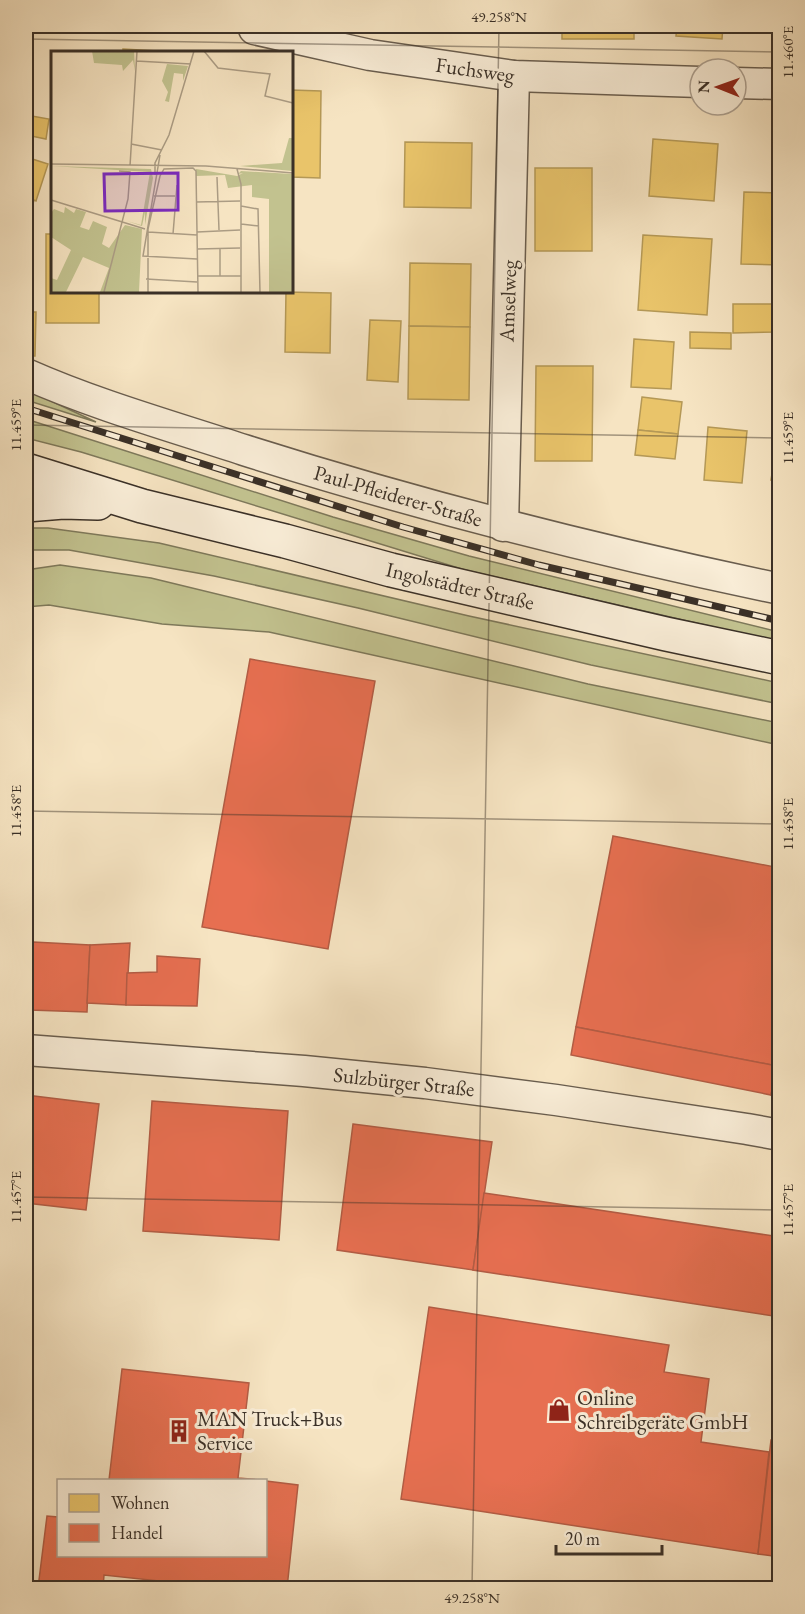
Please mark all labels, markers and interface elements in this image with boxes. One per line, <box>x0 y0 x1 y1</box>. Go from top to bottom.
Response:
text: 49.258°N <box>471 7 527 26</box>
text: 11.460°E <box>778 25 797 78</box>
inset map <box>51 51 292 292</box>
street label: Fuchsweg <box>434 51 517 89</box>
north arrow <box>688 57 748 117</box>
text: N <box>693 80 714 93</box>
street label: Amselweg <box>493 259 522 343</box>
text: 11.459°E <box>6 398 25 451</box>
text: 11.459°E <box>778 411 797 464</box>
street label: Paul-Pfleiderer-Straße <box>311 459 485 532</box>
street label: Ingolstädter Straße <box>383 555 537 616</box>
text: 11.458°E <box>6 784 25 837</box>
text: 11.458°E <box>778 797 797 850</box>
street label: Sulzbürger Straße <box>332 1061 476 1102</box>
text: 11.457°E <box>6 1170 25 1223</box>
text: 11.457°E <box>778 1183 797 1236</box>
place label: Online Schreibgeräte GmbH <box>577 1384 748 1435</box>
shop icon: Online Schreibgeräte GmbH <box>546 1397 572 1423</box>
place label: MAN Truck+Bus Service <box>197 1405 343 1456</box>
building icon: MAN Truck+Bus Service <box>166 1418 192 1444</box>
legend <box>57 1479 267 1557</box>
text: Wohnen <box>111 1491 170 1514</box>
scale bar <box>556 1518 662 1556</box>
text: Handel <box>111 1521 163 1544</box>
text: 20 m <box>565 1527 600 1550</box>
text: 49.258°N <box>444 1588 500 1607</box>

